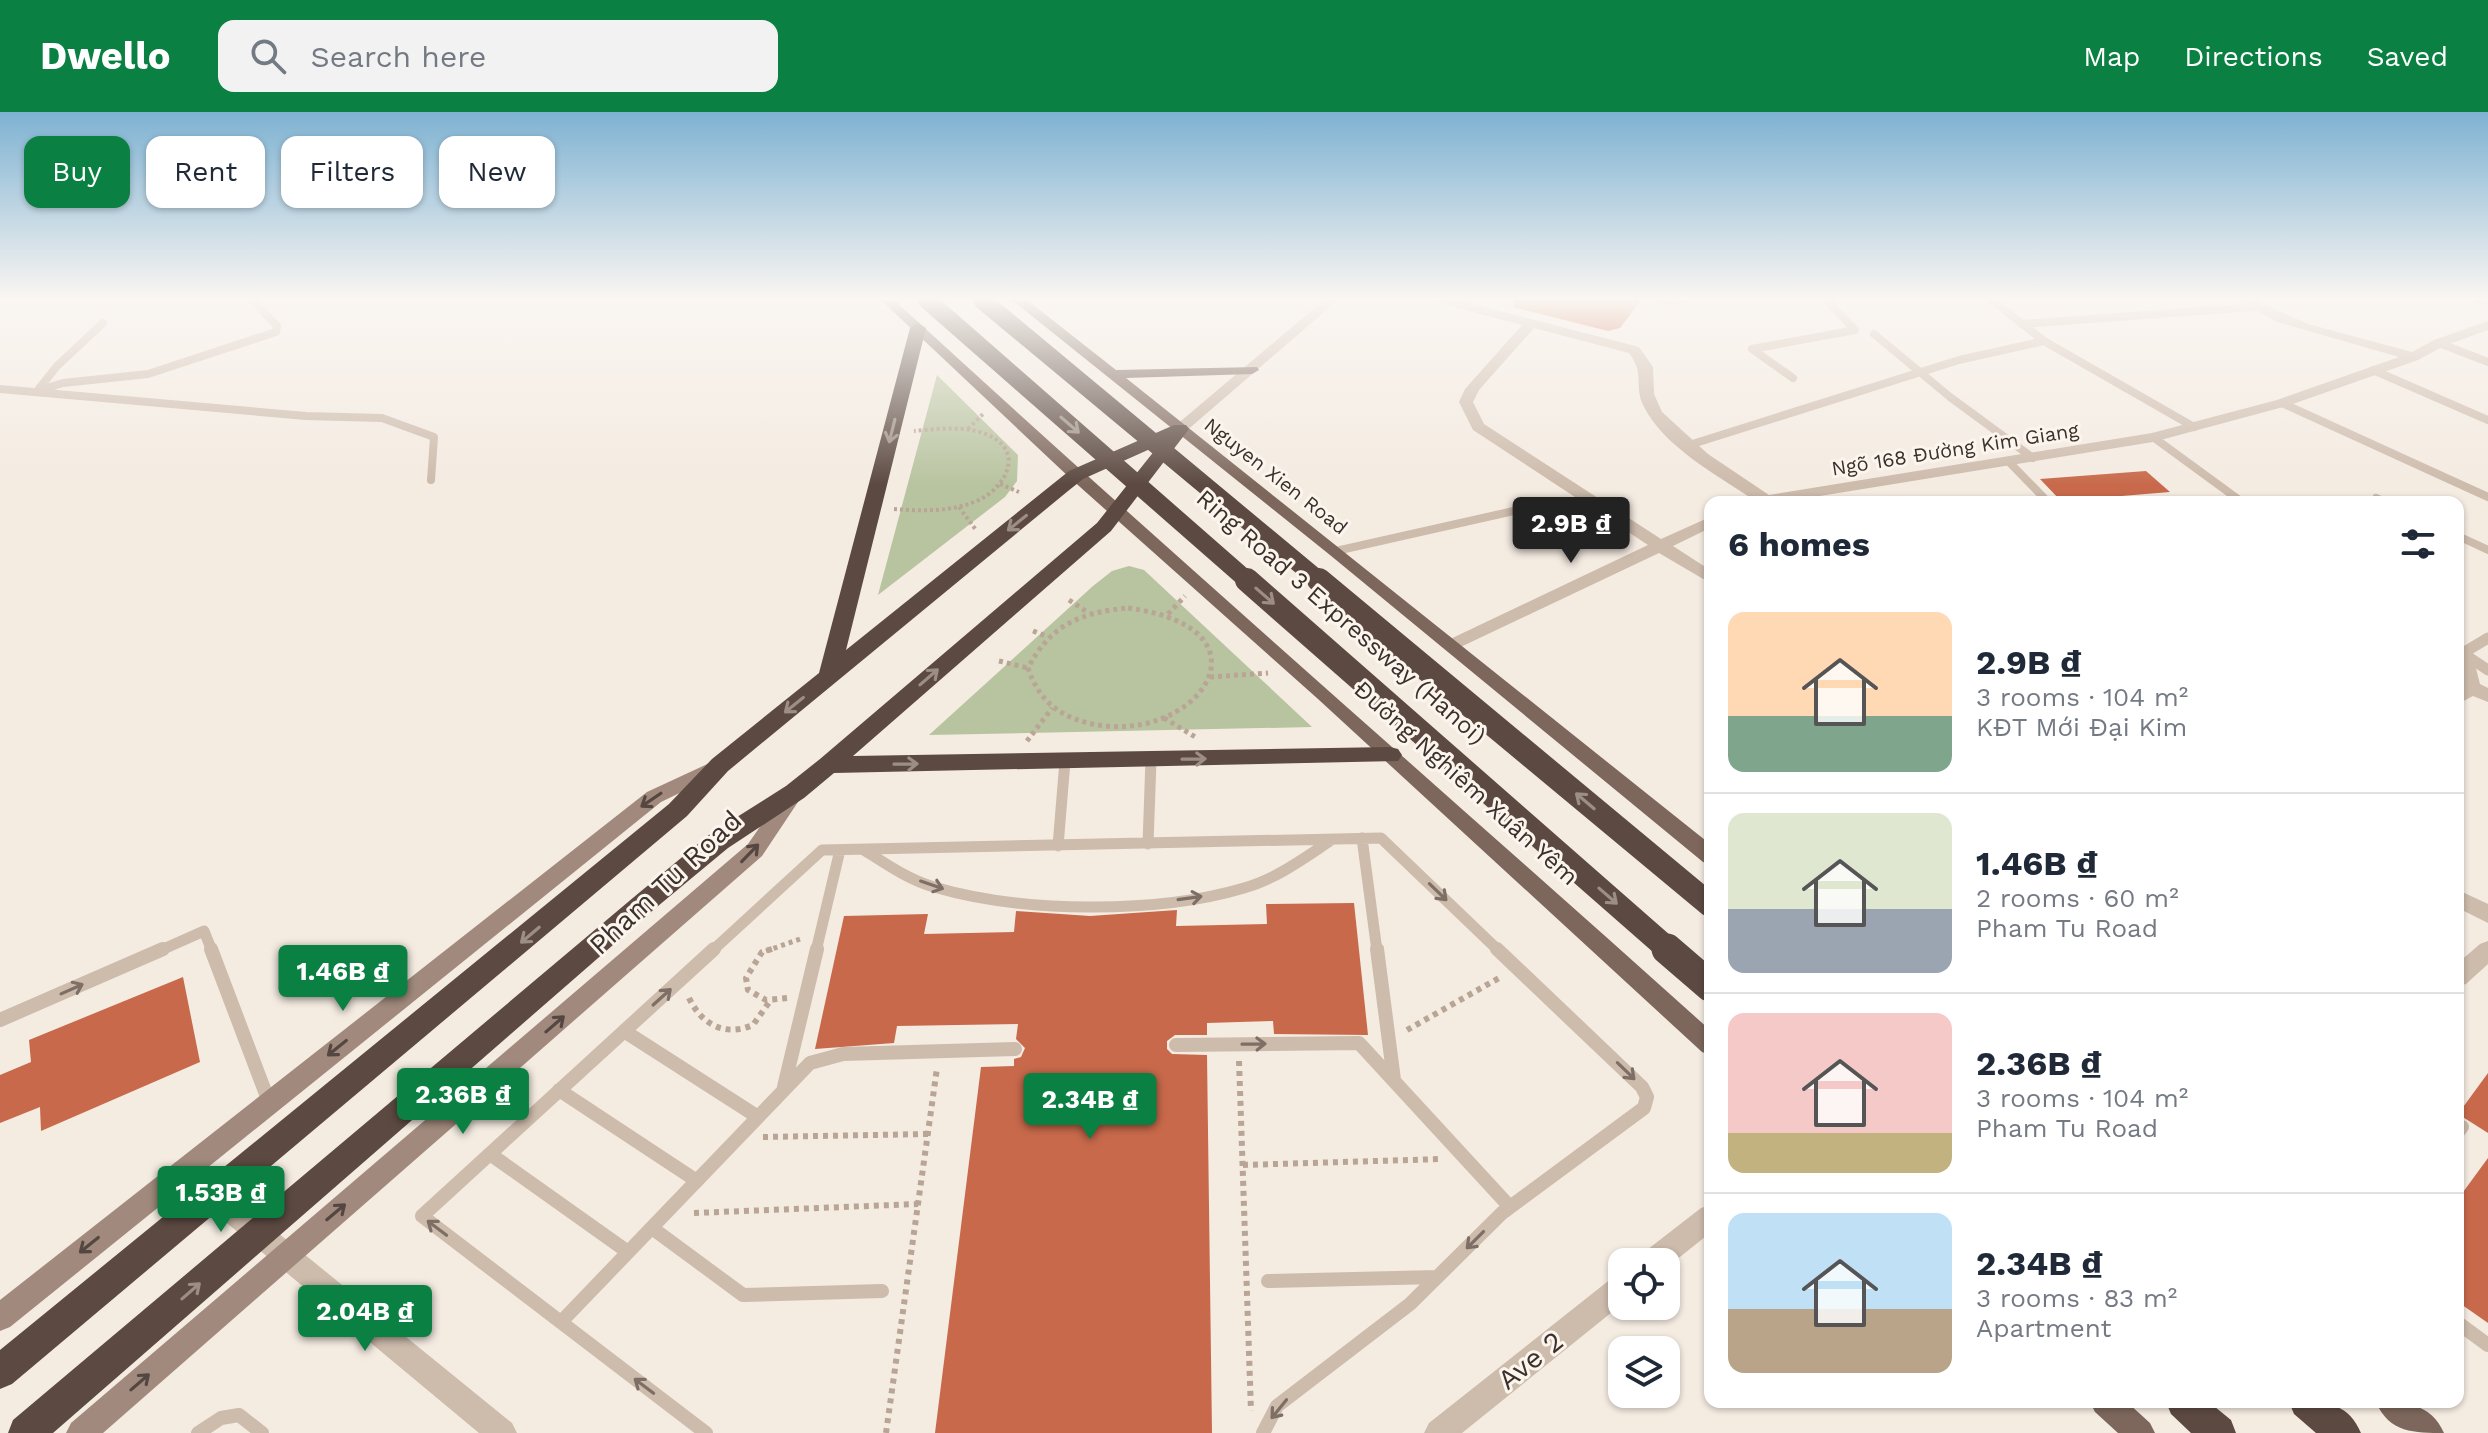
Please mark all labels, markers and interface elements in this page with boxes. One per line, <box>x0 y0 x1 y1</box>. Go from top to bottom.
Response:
search box <box>218 20 778 92</box>
text: Dwello <box>40 34 170 78</box>
icon: search <box>246 34 290 78</box>
text: Search here <box>310 39 486 74</box>
text: Map <box>2083 40 2140 73</box>
text: Directions <box>2184 40 2323 73</box>
text: Saved <box>2367 40 2448 73</box>
chip: Buy <box>24 136 130 208</box>
chip: Rent <box>146 136 265 208</box>
chip: Filters <box>281 136 423 208</box>
chip: New <box>439 136 555 208</box>
street label: Nguyen Xien Road <box>1200 413 1352 539</box>
one-way arrow <box>1059 416 1079 434</box>
one-way arrow <box>883 417 898 443</box>
street label: Ngõ 168 Đường Kim Giang <box>1830 418 2081 480</box>
street label: Ring Road 3 Expressway (Hanoi) <box>1191 484 1491 750</box>
pin: 2.9B ₫ <box>1506 497 1636 565</box>
text: 2.9B ₫ <box>1531 508 1611 538</box>
one-way arrow <box>1007 514 1028 532</box>
icon: filters <box>2396 522 2440 566</box>
text: 6 homes <box>1728 524 1870 564</box>
one-way arrow <box>1255 587 1275 605</box>
text: 2.9B ₫ <box>1976 642 2082 682</box>
icon: home <box>1792 644 1888 740</box>
one-way arrow <box>918 668 938 686</box>
street label: Đường Nghiêm Xuân Yêm <box>1348 675 1584 891</box>
text: 3 rooms · 104 m² <box>1976 682 2188 712</box>
one-way arrow <box>784 696 804 714</box>
text: KĐT Mới Đại Kim <box>1976 712 2187 742</box>
one-way arrow <box>1180 751 1207 767</box>
one-way arrow <box>892 756 919 772</box>
one-way arrow <box>640 792 662 809</box>
one-way arrow <box>1576 792 1596 810</box>
street label: Pham Tu Road <box>582 803 748 961</box>
one-way arrow <box>741 843 760 863</box>
text: 1.46B ₫ <box>1976 843 2098 883</box>
icon: home <box>1792 845 1888 941</box>
one-way arrow <box>919 879 944 894</box>
one-way arrow <box>1427 882 1447 901</box>
text: 2 rooms · 60 m² <box>1976 883 2179 913</box>
one-way arrow <box>1598 887 1618 905</box>
one-way arrow <box>1176 890 1203 905</box>
text: Pham Tu Road <box>1976 913 2158 943</box>
one-way arrow <box>520 926 540 944</box>
pin: 1.46B ₫ <box>269 945 417 1013</box>
text: 1.46B ₫ <box>296 956 390 986</box>
one-way arrow <box>59 981 83 996</box>
one-way arrow <box>651 988 671 1006</box>
one-way arrow <box>545 1016 565 1034</box>
one-way arrow <box>1240 1036 1267 1052</box>
one-way arrow <box>327 1040 348 1057</box>
text: 2.36B ₫ <box>1976 1043 2102 1083</box>
icon: home <box>1792 1045 1888 1141</box>
one-way arrow <box>1615 1062 1635 1080</box>
pin: 2.36B ₫ <box>389 1068 537 1136</box>
pin: 2.34B ₫ <box>1016 1073 1164 1141</box>
text: 2.36B ₫ <box>415 1079 511 1109</box>
text: 3 rooms · 104 m² <box>1976 1083 2188 1113</box>
text: 2.34B ₫ <box>1042 1084 1138 1114</box>
text: Pham Tu Road <box>1976 1113 2158 1143</box>
pin: 1.53B ₫ <box>147 1166 295 1234</box>
text: 1.53B ₫ <box>176 1177 266 1207</box>
one-way arrow <box>326 1203 346 1221</box>
one-way arrow <box>427 1219 449 1236</box>
one-way arrow <box>1465 1230 1485 1249</box>
one-way arrow <box>80 1236 100 1254</box>
text: 2.34B ₫ <box>1976 1243 2103 1283</box>
icon: home <box>1792 1245 1888 1341</box>
map controls <box>1608 1248 1680 1408</box>
button: locate <box>1608 1248 1680 1320</box>
one-way arrow <box>181 1282 201 1300</box>
text: 3 rooms · 83 m² <box>1976 1283 2177 1313</box>
pin: 2.04B ₫ <box>291 1285 439 1353</box>
text: 2.04B ₫ <box>316 1296 414 1326</box>
text: Apartment <box>1976 1313 2112 1343</box>
street label: Ave 2 <box>1491 1324 1570 1397</box>
button: layers <box>1608 1336 1680 1408</box>
one-way arrow <box>129 1373 149 1391</box>
one-way arrow <box>634 1377 655 1394</box>
one-way arrow <box>1270 1398 1288 1419</box>

